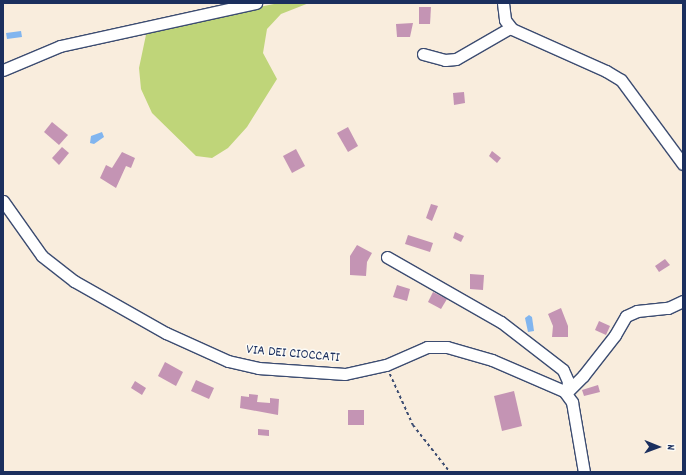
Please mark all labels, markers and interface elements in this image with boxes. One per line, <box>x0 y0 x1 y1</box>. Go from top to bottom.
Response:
street label: VIA DEI CIOCCATI <box>246 342 340 366</box>
north arrow <box>638 427 678 467</box>
text: N <box>662 444 678 450</box>

